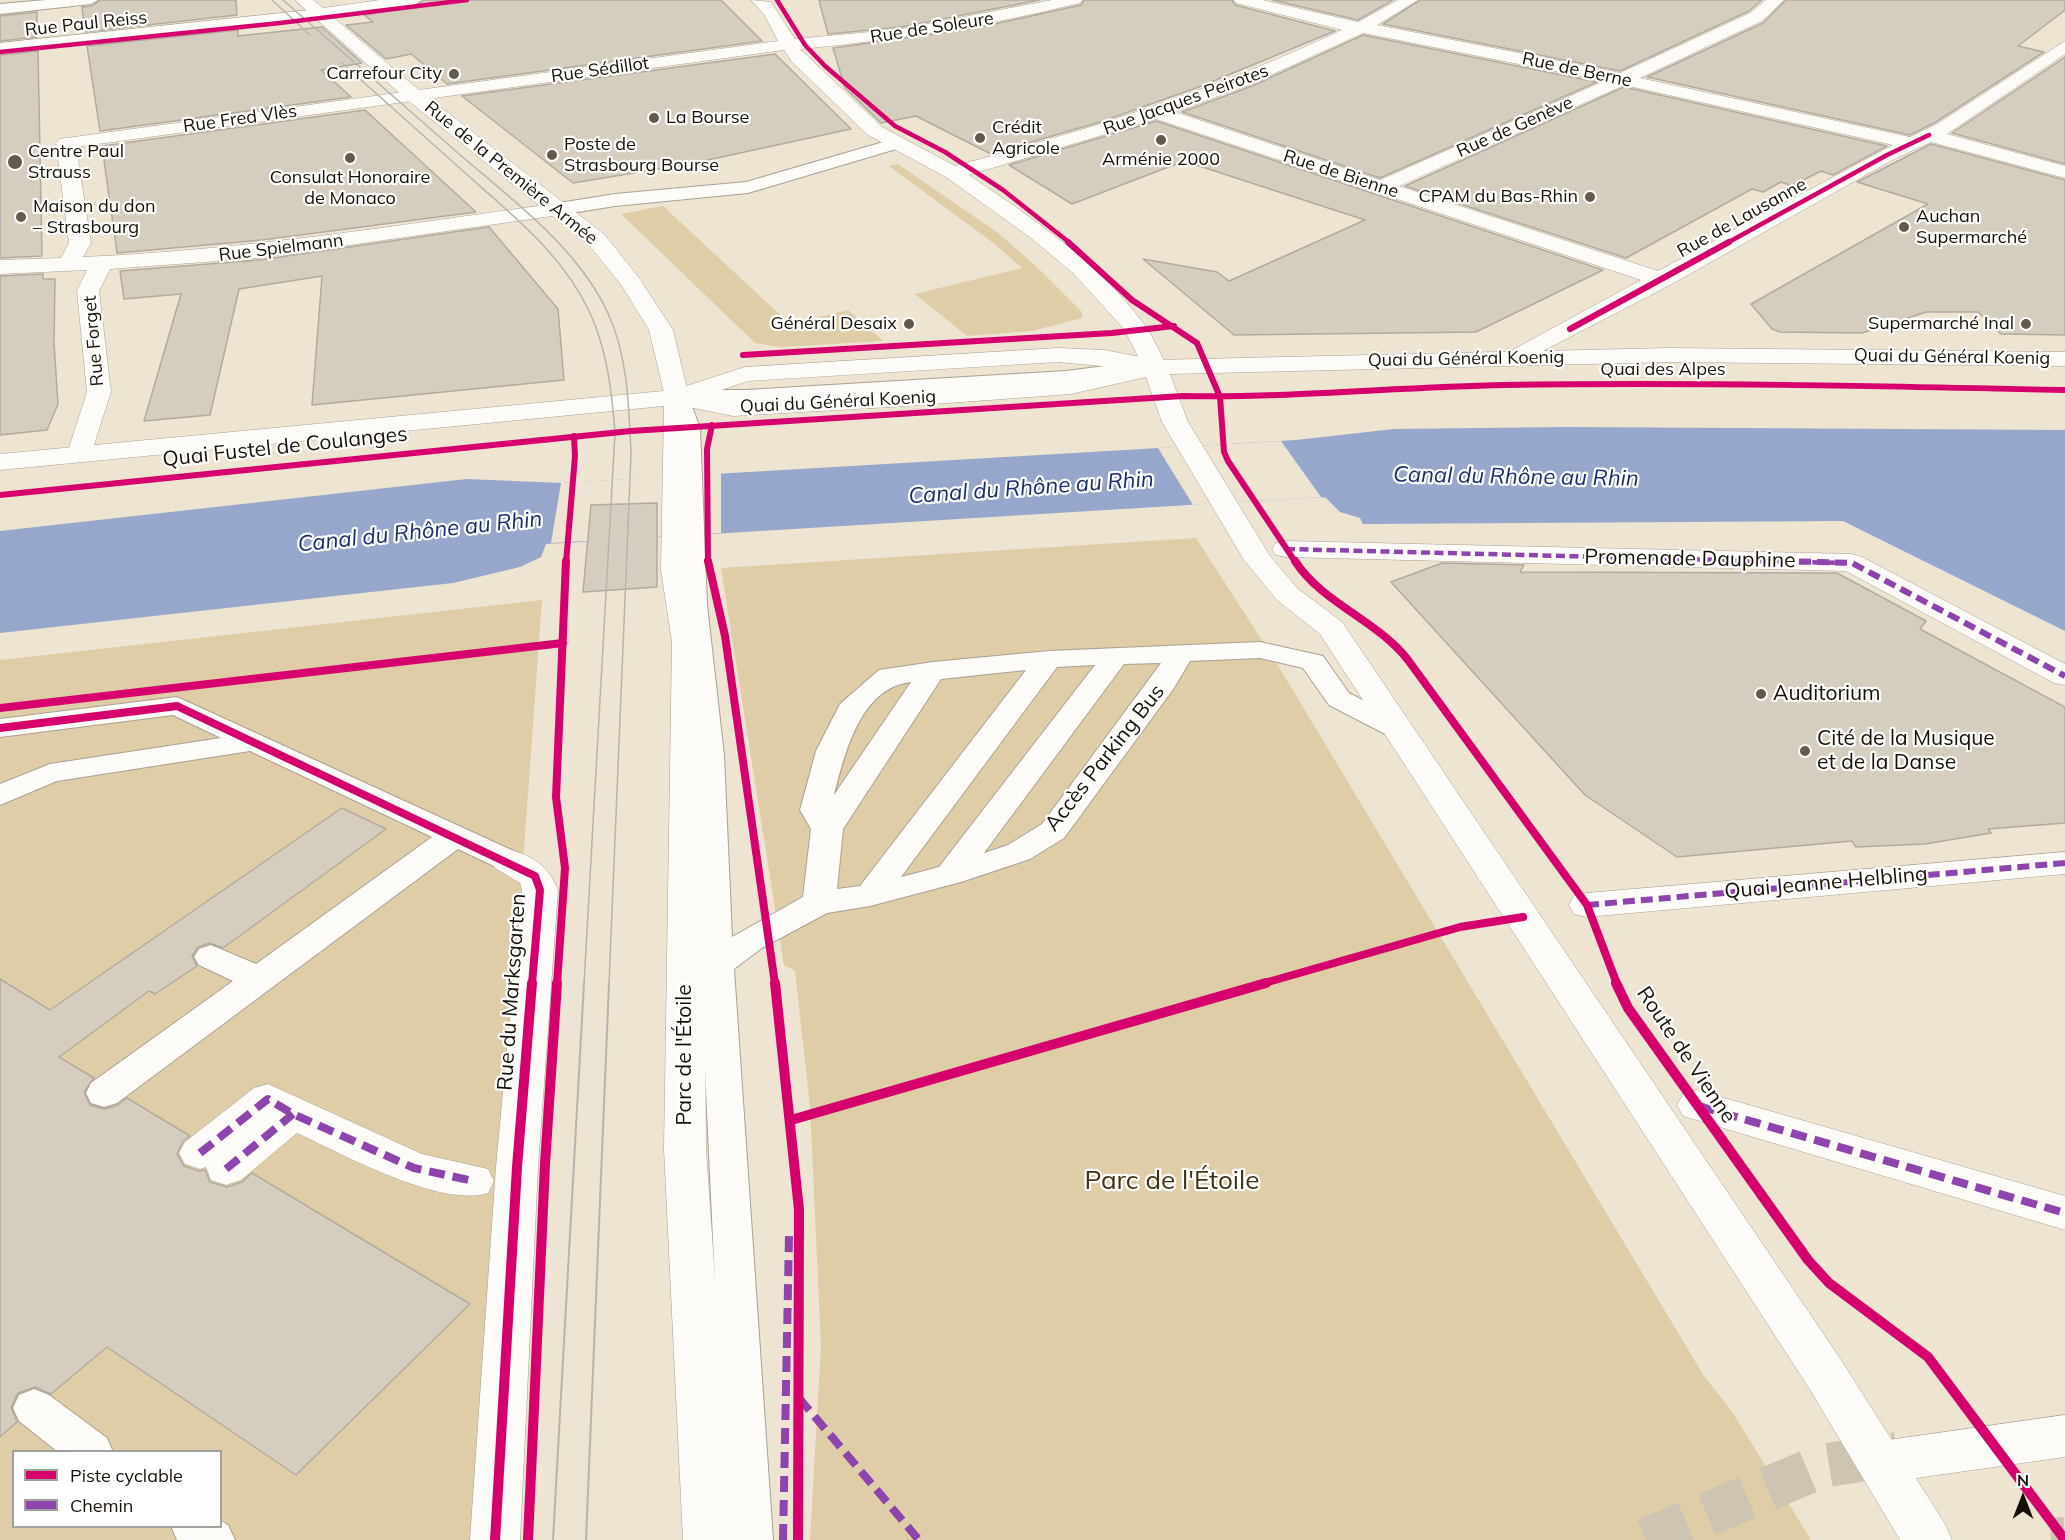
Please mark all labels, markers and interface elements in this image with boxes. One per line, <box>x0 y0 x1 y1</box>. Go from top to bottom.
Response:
street label: Rue Paul Reiss <box>24 7 148 41</box>
street label: Rue de Soleure <box>869 8 995 48</box>
street label: Rue de Berne <box>1520 48 1634 92</box>
street label: Rue Sédillot <box>550 52 650 88</box>
street label: Rue Jacques Peirotes <box>1100 60 1272 140</box>
place label: Carrefour City <box>326 63 442 85</box>
marker: Carrefour City <box>447 67 461 81</box>
street label: Rue de Genève <box>1454 92 1576 162</box>
street label: Rue de la Première Armée <box>420 97 602 249</box>
street label: Rue Fred Vlès <box>182 100 298 138</box>
place label: La Bourse <box>666 107 749 129</box>
marker: La Bourse <box>647 111 661 125</box>
place label: Crédit Agricole <box>992 117 1060 160</box>
marker: Crédit Agricole <box>973 131 987 145</box>
marker: Arménie 2000 <box>1154 133 1168 147</box>
place label: Poste de Strasbourg Bourse <box>564 134 719 176</box>
place label: Centre Paul Strauss <box>28 141 124 184</box>
street label: Rue de Bienne <box>1281 145 1401 203</box>
marker: Poste de Strasbourg Bourse <box>545 148 559 162</box>
place label: Arménie 2000 <box>1102 149 1220 171</box>
marker: Consulat Honoraire de Monaco <box>343 151 357 165</box>
marker: Centre Paul Strauss <box>6 153 24 171</box>
place label: Consulat Honoraire de Monaco <box>270 167 430 210</box>
street label: Rue de Lausanne <box>1674 174 1810 262</box>
place label: CPAM du Bas-Rhin <box>1418 186 1578 208</box>
marker: CPAM du Bas-Rhin <box>1583 190 1597 204</box>
place label: Maison du don – Strasbourg <box>33 196 155 238</box>
place label: Auchan Supermarché <box>1916 206 2027 248</box>
marker: Maison du don – Strasbourg <box>14 210 28 224</box>
marker: Auchan Supermarché <box>1897 220 1911 234</box>
street label: Rue Spielmann <box>217 230 345 266</box>
street label: Rue Forget <box>79 295 109 387</box>
place label: Général Desaix <box>771 313 897 335</box>
place label: Supermarché Inal <box>1868 313 2014 335</box>
marker: Général Desaix <box>902 317 916 331</box>
marker: Supermarché Inal <box>2019 317 2033 331</box>
street label: Quai du Général Koenig <box>1854 344 2050 370</box>
street label: Quai du Général Koenig <box>1368 346 1564 372</box>
street label: Quai des Alpes <box>1600 359 1726 381</box>
street label: Quai du Général Koenig <box>739 386 937 418</box>
street label: Quai Fustel de Coulanges <box>161 422 409 472</box>
water label: Canal du Rhône au Rhin <box>1393 462 1639 492</box>
water label: Canal du Rhône au Rhin <box>908 466 1154 510</box>
water label: Canal du Rhône au Rhin <box>296 506 544 558</box>
street label: Promenade Dauphine <box>1584 545 1796 573</box>
street label: Accès Parking Bus <box>1040 680 1170 836</box>
place label: Auditorium <box>1773 681 1881 707</box>
marker: Auditorium <box>1754 687 1768 701</box>
place label: Cité de la Musique et de la Danse <box>1817 726 1995 776</box>
marker: Cité de la Musique et de la Danse <box>1798 744 1812 758</box>
street label: Quai Jeanne Helbling <box>1723 862 1929 904</box>
street label: Rue du Marksgarten <box>493 893 531 1091</box>
street label: Route de Vienne <box>1631 982 1741 1128</box>
street label: Parc de l'Étoile <box>672 984 698 1126</box>
park label: Parc de l'Étoile <box>1085 1165 1259 1197</box>
legend <box>12 1450 222 1528</box>
text: Piste cyclable <box>70 1464 183 1487</box>
north arrow <box>1993 1468 2053 1528</box>
text: N <box>2017 1470 2029 1490</box>
text: Chemin <box>70 1494 133 1517</box>

